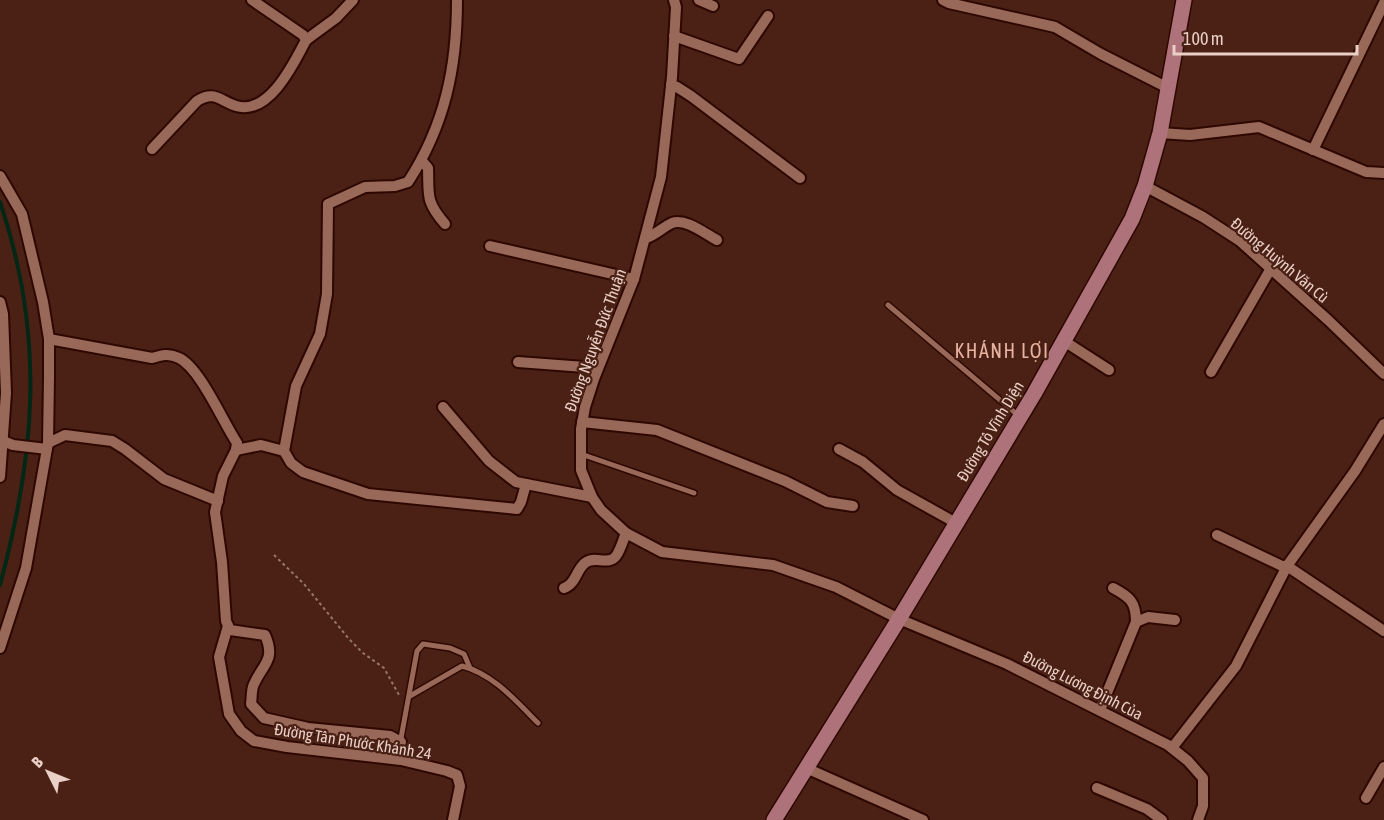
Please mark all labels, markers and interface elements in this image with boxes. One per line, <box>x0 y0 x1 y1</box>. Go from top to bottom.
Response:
scale bar <box>1174 18 1357 56</box>
text: 100 m <box>1183 28 1224 49</box>
street label: Đường Huỳnh Văn Cù <box>1227 214 1333 307</box>
street label: Đường Nguyễn Đức Thuận <box>561 266 630 414</box>
district label: KHÁNH LỢI <box>955 339 1050 362</box>
street label: Đường Tô Vĩnh Diện <box>953 378 1028 485</box>
street label: Đường Lương Định Của <box>1020 647 1146 724</box>
street label: Đường Tân Phước Khánh 24 <box>273 720 433 763</box>
north arrow <box>18 742 78 802</box>
text: B <box>28 753 46 771</box>

